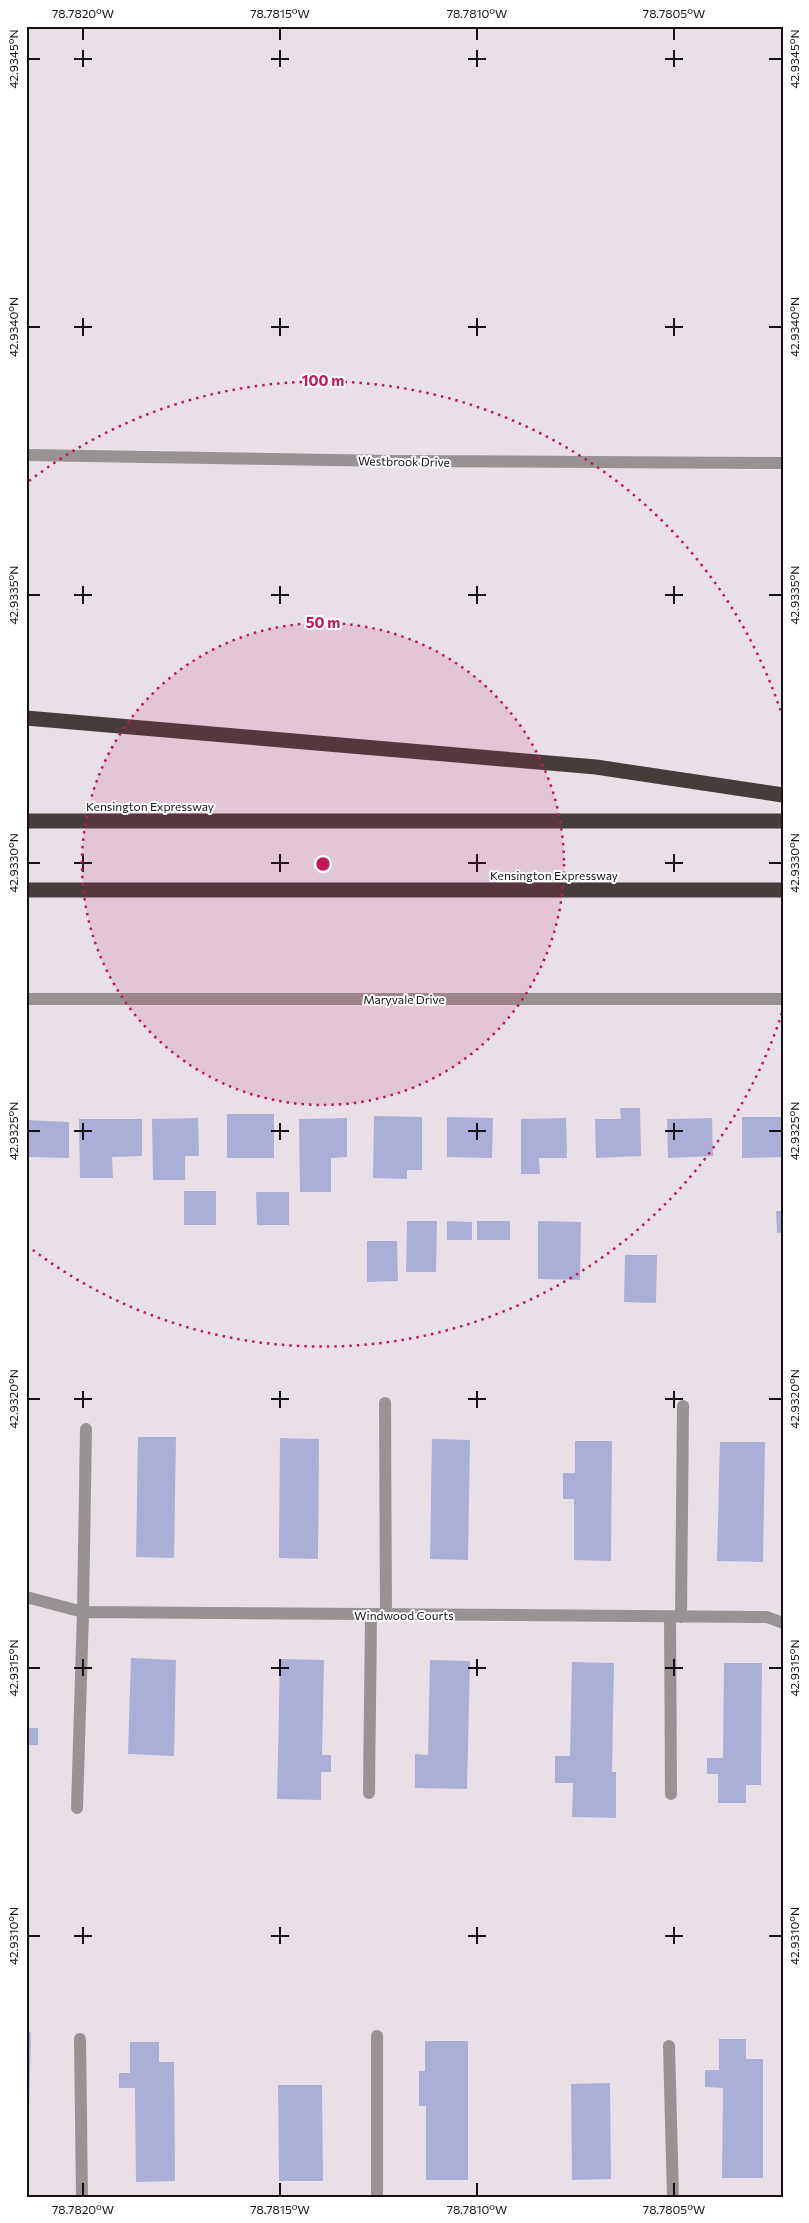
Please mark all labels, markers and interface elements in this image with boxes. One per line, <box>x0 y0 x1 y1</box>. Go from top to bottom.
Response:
text: 78.7820°W <box>52 6 114 20</box>
text: 78.7815°W <box>250 6 310 20</box>
text: 78.7810°W <box>447 6 507 20</box>
text: 78.7805°W <box>643 6 705 20</box>
text: 42.9345°N <box>6 29 20 89</box>
text: 42.9345°N <box>787 29 801 89</box>
text: 42.9340°N <box>6 297 20 357</box>
text: 42.9340°N <box>787 297 801 357</box>
text: 100 m <box>302 371 344 389</box>
street label: Westbrook Drive <box>358 453 450 469</box>
text: 42.9335°N <box>6 566 20 624</box>
text: 42.9335°N <box>787 566 801 624</box>
text: 50 m <box>306 613 340 631</box>
street label: Kensington Expressway <box>86 799 214 813</box>
text: 42.9330°N <box>6 833 20 893</box>
text: 42.9330°N <box>787 833 801 893</box>
centre of rings <box>314 855 332 873</box>
street label: Kensington Expressway <box>490 868 618 882</box>
street label: Maryvale Drive <box>363 992 445 1006</box>
text: 42.9325°N <box>6 1102 20 1160</box>
text: 42.9325°N <box>787 1102 801 1160</box>
text: 42.9320°N <box>6 1369 20 1429</box>
text: 42.9320°N <box>787 1369 801 1429</box>
street label: Windwood Courts <box>354 1608 454 1622</box>
text: 42.9315°N <box>6 1639 20 1697</box>
text: 42.9315°N <box>787 1639 801 1697</box>
text: 42.9310°N <box>6 1907 20 1965</box>
text: 42.9310°N <box>787 1907 801 1965</box>
text: 78.7820°W <box>52 2202 114 2216</box>
text: 78.7815°W <box>250 2202 310 2216</box>
text: 78.7810°W <box>447 2202 507 2216</box>
text: 78.7805°W <box>643 2202 705 2216</box>

